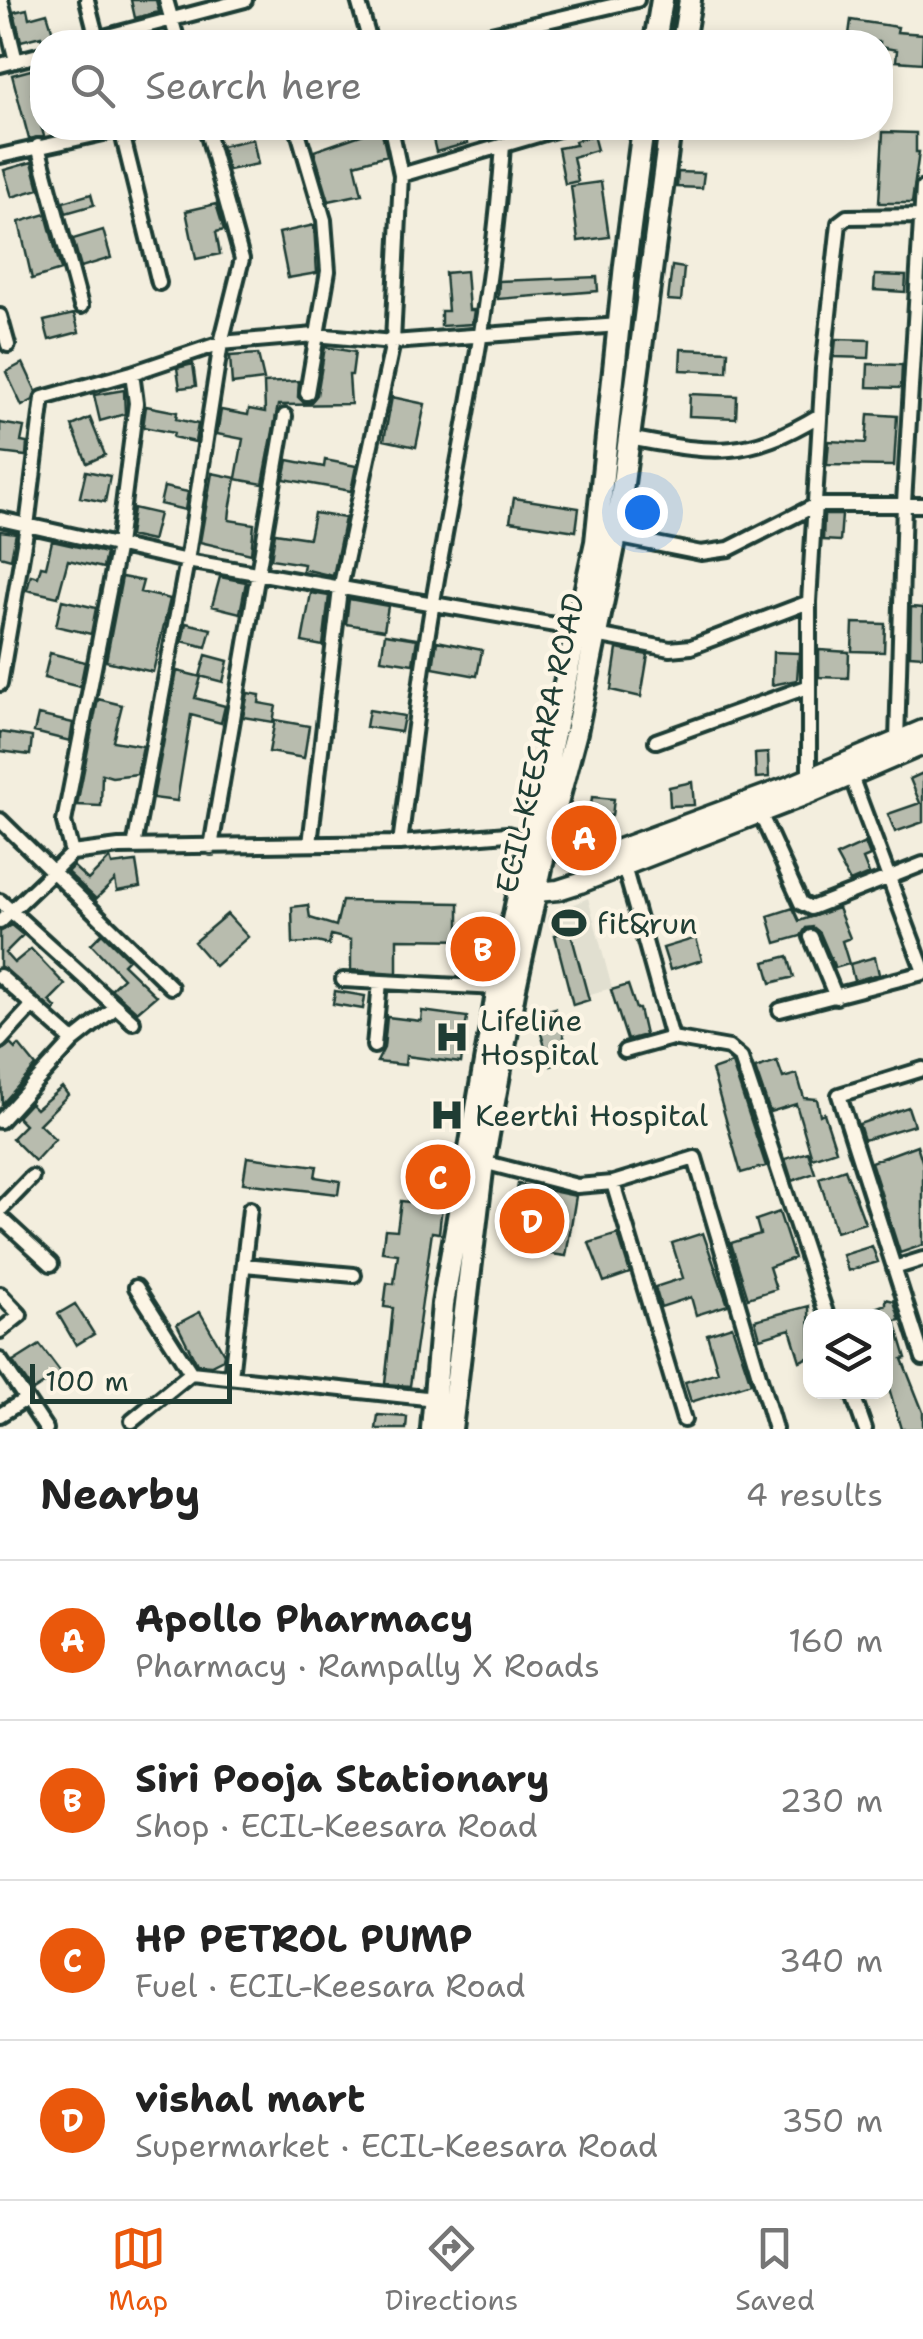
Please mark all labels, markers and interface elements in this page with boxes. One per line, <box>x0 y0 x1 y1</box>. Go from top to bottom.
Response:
search box <box>30 30 893 140</box>
icon: search <box>65 58 120 113</box>
text: Search here <box>145 60 362 111</box>
your location <box>617 487 668 538</box>
street label: ECIL-KEESARA ROAD <box>488 590 592 896</box>
pin: A <box>552 800 616 876</box>
place label: fit&run <box>597 903 697 944</box>
sports icon: fit&run <box>550 904 588 942</box>
pin: B <box>450 912 516 986</box>
place label: Lifeline Hospital <box>480 1000 599 1075</box>
hospital icon: Lifeline Hospital <box>433 1018 471 1056</box>
place label: Keerthi Hospital <box>475 1095 708 1136</box>
hospital icon: Keerthi Hospital <box>428 1096 466 1134</box>
pin: C <box>406 1140 470 1214</box>
pin: D <box>500 1184 564 1258</box>
map controls <box>803 1309 893 1399</box>
button: layers <box>803 1309 893 1399</box>
scale bar <box>30 1359 232 1404</box>
text: 100 m <box>45 1362 129 1400</box>
text: Nearby <box>40 1466 200 1522</box>
text: 4 results <box>746 1473 883 1516</box>
text: Apollo Pharmacy <box>135 1593 473 1644</box>
text: A <box>60 1619 85 1662</box>
text: 160 m <box>788 1619 883 1662</box>
text: Pharmacy · Rampally X Roads <box>135 1644 600 1687</box>
text: Siri Pooja Stationary <box>135 1753 549 1804</box>
text: B <box>63 1779 82 1822</box>
text: 230 m <box>780 1779 883 1822</box>
text: Shop · ECIL-Keesara Road <box>135 1804 538 1847</box>
text: HP PETROL PUMP <box>135 1913 473 1964</box>
text: C <box>63 1939 82 1982</box>
text: 340 m <box>779 1939 883 1982</box>
text: Fuel · ECIL-Keesara Road <box>135 1964 526 2007</box>
text: vishal mart <box>135 2073 365 2124</box>
text: D <box>61 2099 84 2142</box>
text: 350 m <box>781 2099 883 2142</box>
text: Supermarket · ECIL-Keesara Road <box>135 2124 658 2167</box>
tab: Map <box>108 2221 168 2319</box>
tab: Directions <box>385 2221 518 2319</box>
tab: Saved <box>735 2221 815 2319</box>

